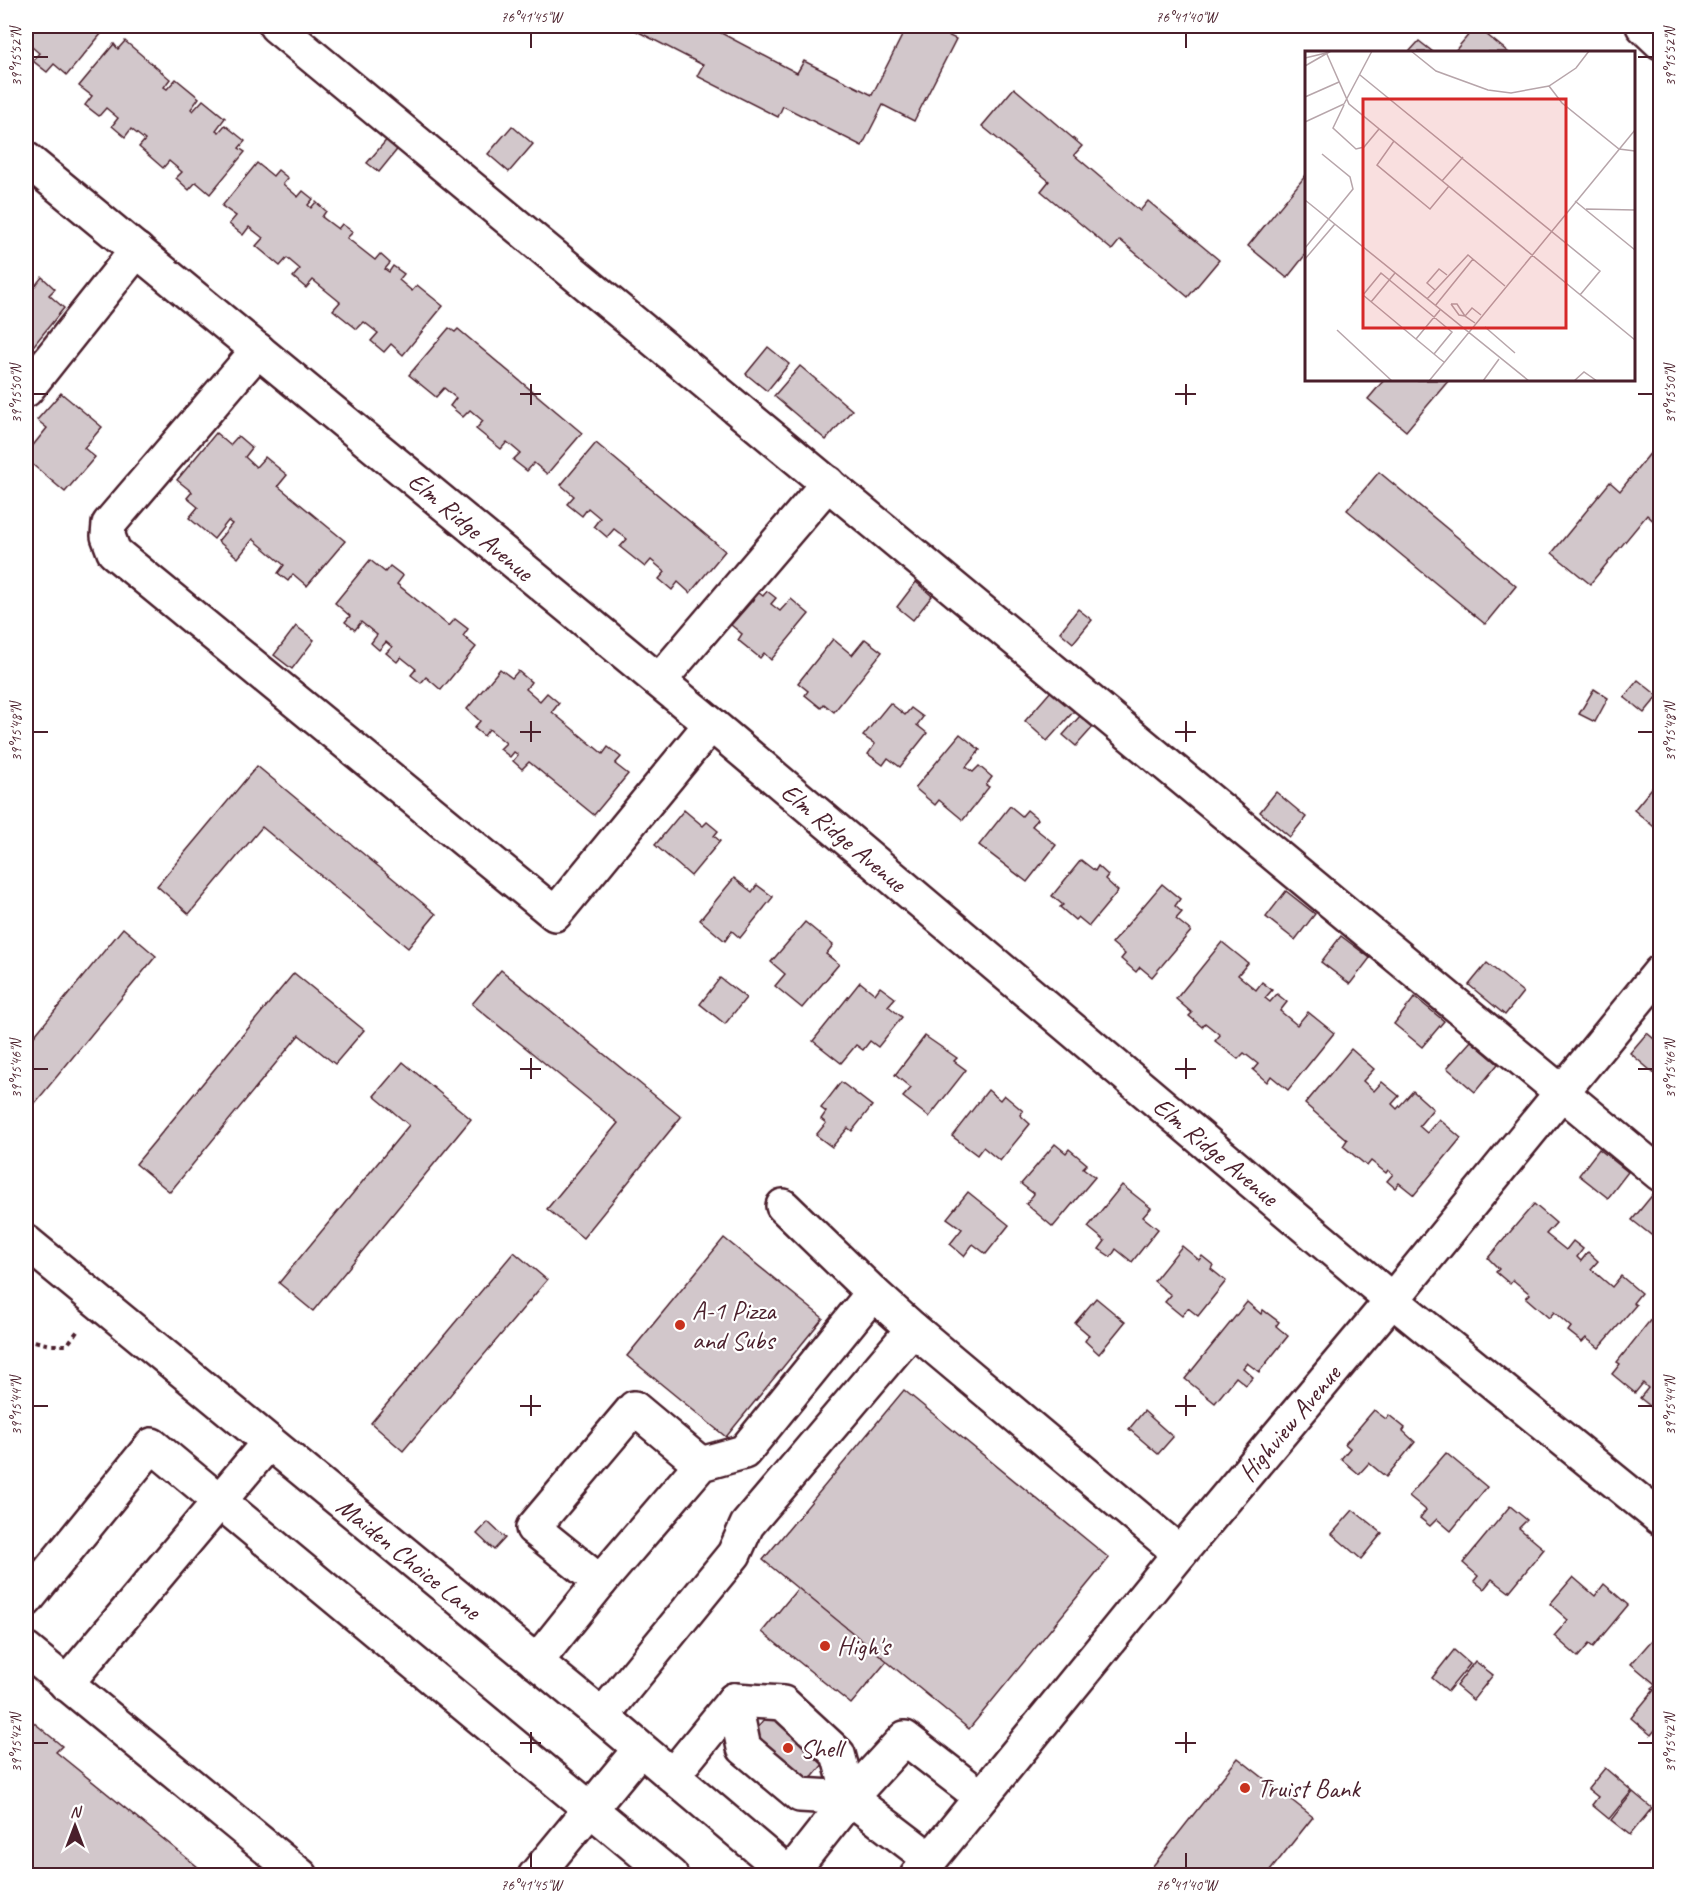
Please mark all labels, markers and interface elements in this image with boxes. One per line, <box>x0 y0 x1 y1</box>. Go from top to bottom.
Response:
text: 76°41'45"W <box>501 8 565 27</box>
text: 76°41'40"W <box>1156 8 1220 27</box>
text: 39°15'52"N <box>7 24 26 87</box>
text: 39°15'52"N <box>1661 24 1680 87</box>
inset map <box>1305 51 1635 381</box>
text: 39°15'50"N <box>7 361 26 424</box>
text: 39°15'50"N <box>1661 361 1680 424</box>
street label: Elm Ridge Avenue <box>401 464 541 589</box>
text: 39°15'48"N <box>7 699 26 762</box>
text: 39°15'48"N <box>1661 699 1680 762</box>
street label: Elm Ridge Avenue <box>774 775 914 900</box>
text: 39°15'46"N <box>7 1036 26 1099</box>
text: 39°15'46"N <box>1661 1036 1680 1099</box>
street label: Elm Ridge Avenue <box>1146 1089 1286 1214</box>
place label: A-1 Pizza and Subs <box>692 1294 777 1357</box>
marker: A-1 Pizza and Subs <box>673 1318 687 1332</box>
street label: Highview Avenue <box>1231 1357 1349 1488</box>
text: 39°15'44"N <box>7 1373 26 1436</box>
text: 39°15'44"N <box>1661 1373 1680 1436</box>
street label: Maiden Choice Lane <box>330 1490 489 1628</box>
place label: High's <box>837 1630 892 1663</box>
marker: High's <box>818 1639 832 1653</box>
text: 39°15'42"N <box>7 1710 26 1773</box>
text: 39°15'42"N <box>1661 1710 1680 1773</box>
place label: Shell <box>800 1732 847 1765</box>
marker: Shell <box>781 1741 795 1755</box>
place label: Truist Bank <box>1257 1772 1361 1805</box>
marker: Truist Bank <box>1238 1781 1252 1795</box>
north arrow <box>45 1796 105 1856</box>
text: N <box>70 1802 83 1822</box>
text: 76°41'45"W <box>501 1876 565 1895</box>
text: 76°41'40"W <box>1156 1876 1220 1895</box>

